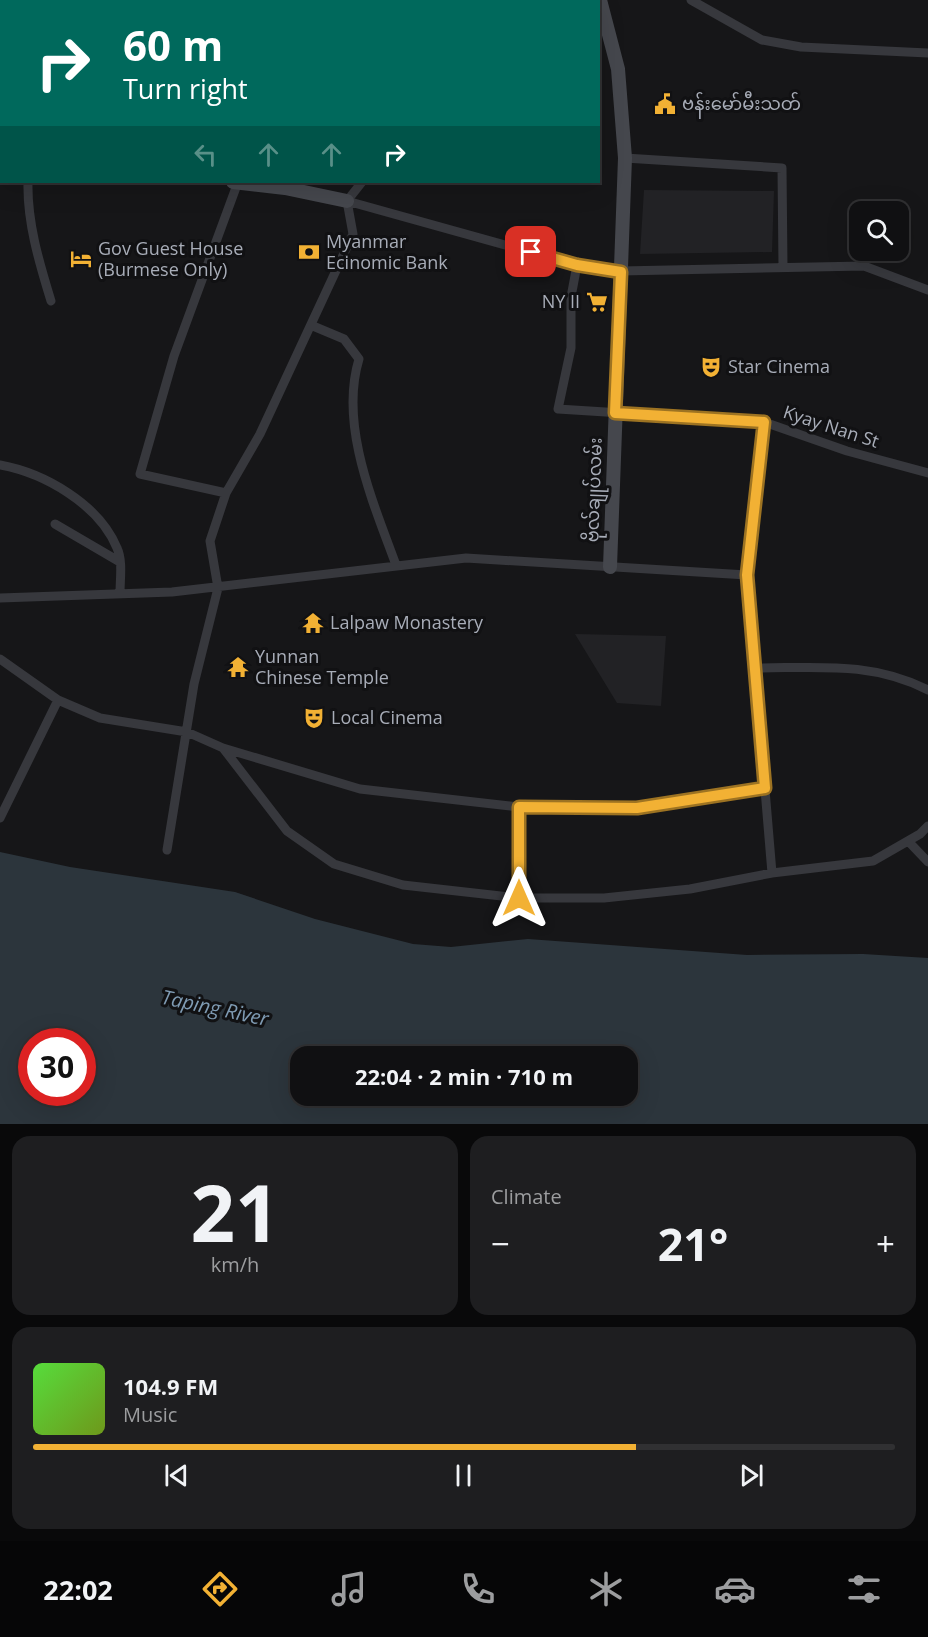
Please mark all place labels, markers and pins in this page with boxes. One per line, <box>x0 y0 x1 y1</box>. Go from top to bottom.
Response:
place label: ဗန်းမော်မီးသတ် <box>682 90 801 119</box>
public building icon: ဗန်းမော်မီးသတ် <box>653 92 677 116</box>
pin <box>505 226 556 277</box>
place label: Myanmar Ecinomic Bank <box>326 229 448 274</box>
place label: Gov Guest House (Burmese Only) <box>98 236 243 281</box>
bank icon: Myanmar Ecinomic Bank <box>297 240 321 264</box>
hotel icon: Gov Guest House (Burmese Only) <box>69 247 93 271</box>
place label: NY II <box>542 289 580 313</box>
supermarket icon: NY II <box>585 290 609 314</box>
place label: Star Cinema <box>728 354 830 378</box>
theatre icon: Star Cinema <box>699 355 723 379</box>
place label: Lalpaw Monastery <box>330 610 484 634</box>
temple icon: Lalpaw Monastery <box>301 611 325 635</box>
place label: Yunnan Chinese Temple <box>255 644 389 689</box>
temple icon: Yunnan Chinese Temple <box>226 655 250 679</box>
place label: Local Cinema <box>331 705 443 729</box>
theatre icon: Local Cinema <box>302 706 326 730</box>

